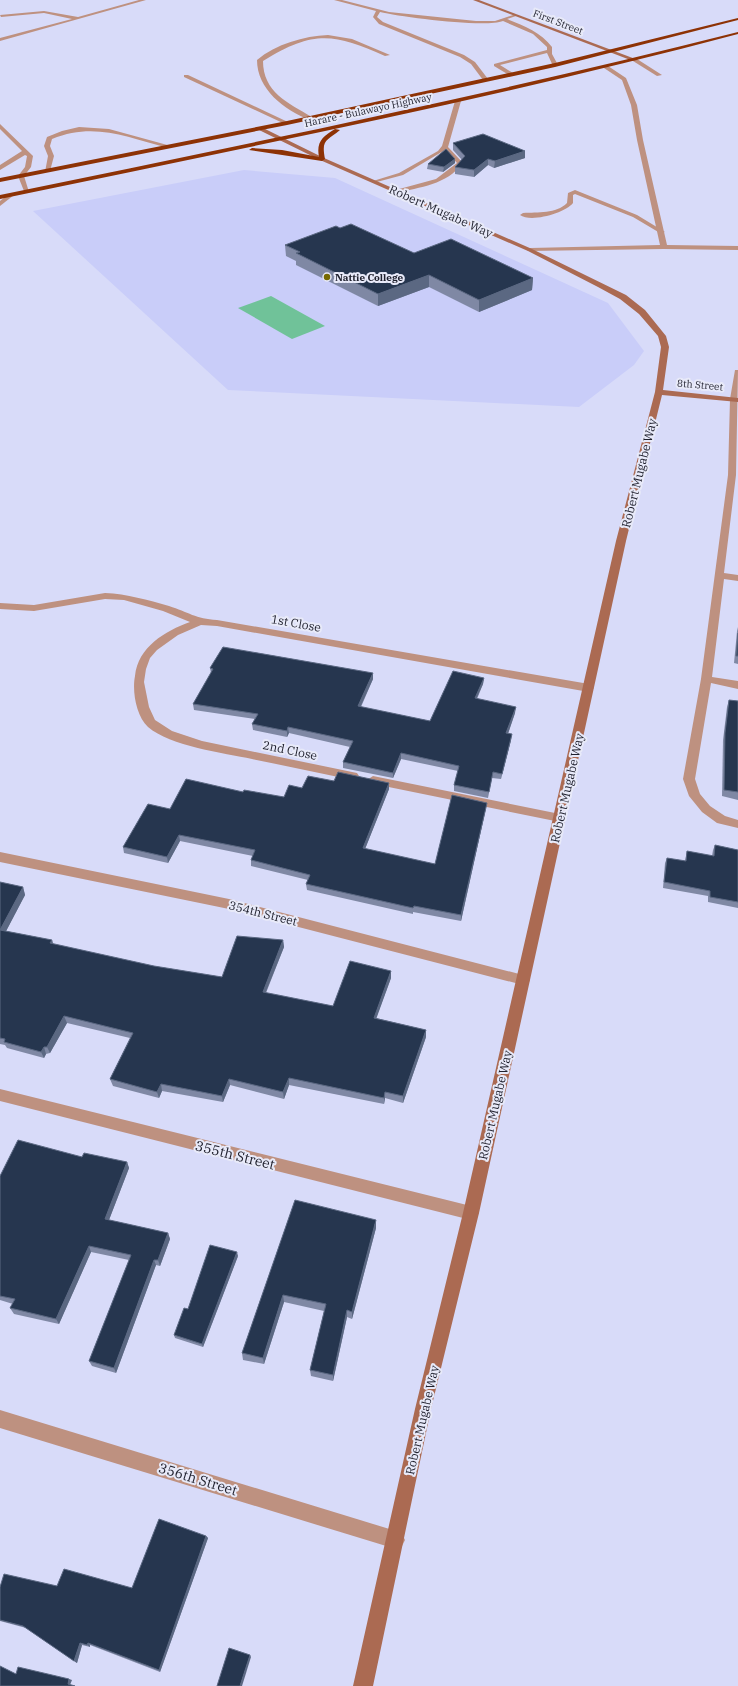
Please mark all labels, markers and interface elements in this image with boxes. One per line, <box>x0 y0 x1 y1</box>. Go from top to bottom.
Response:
street label: First Street <box>531 7 585 38</box>
street label: Harare - Bulawayo Highway <box>303 90 434 130</box>
street label: Robert Mugabe Way <box>387 181 496 241</box>
place label: Nattie College <box>335 271 404 284</box>
marker: Nattie College <box>322 272 332 282</box>
street label: 8th Street <box>676 377 724 394</box>
street label: Robert Mugabe Way <box>618 416 660 529</box>
street label: 1st Close <box>270 611 322 635</box>
street label: Robert Mugabe Way <box>547 731 587 844</box>
street label: 2nd Close <box>261 737 319 763</box>
street label: 354th Street <box>227 897 299 929</box>
street label: Robert Mugabe Way <box>475 1048 515 1161</box>
street label: 355th Street <box>193 1136 277 1174</box>
street label: Robert Mugabe Way <box>402 1363 442 1476</box>
street label: 356th Street <box>156 1458 240 1500</box>

